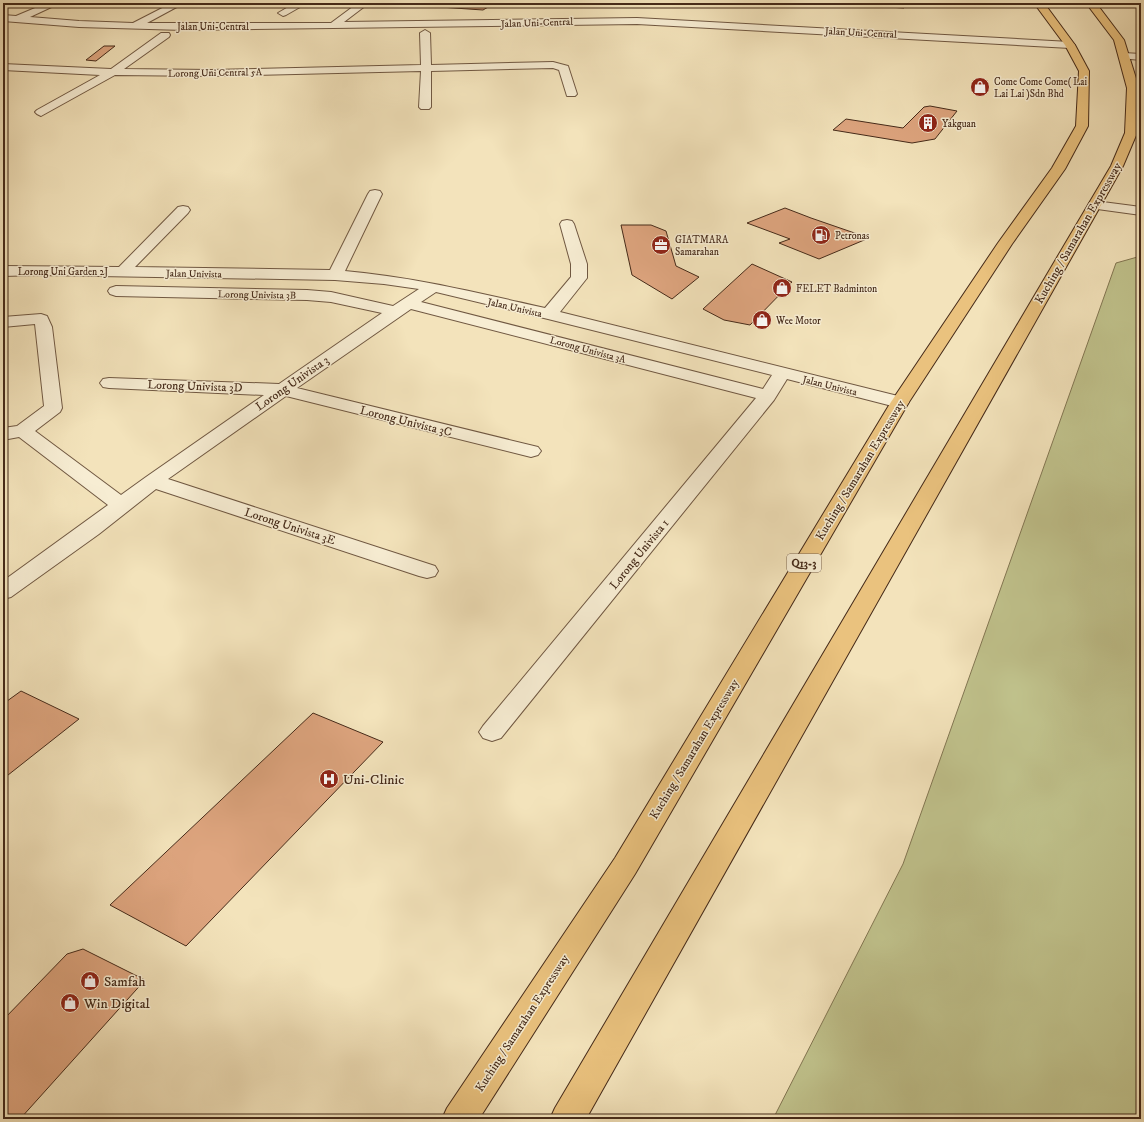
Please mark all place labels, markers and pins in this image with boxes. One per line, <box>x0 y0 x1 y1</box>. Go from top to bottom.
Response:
shop icon: Come Come Come( Lai Lai Lai )Sdn Bhd <box>969 76 991 98</box>
place label: Come Come Come( Lai Lai Lai )Sdn Bhd <box>994 76 1088 100</box>
building icon: Yakguan <box>917 112 939 134</box>
place label: Yakguan <box>942 118 977 130</box>
fuel station icon: Petronas <box>810 224 832 246</box>
place label: Petronas <box>835 230 870 242</box>
office icon: GIATMARA Samarahan <box>650 234 672 256</box>
place label: GIATMARA Samarahan <box>675 234 729 258</box>
shop icon: FELET Badminton <box>771 277 793 299</box>
place label: FELET Badminton <box>796 283 878 295</box>
shop icon: Wee Motor <box>751 309 773 331</box>
place label: Wee Motor <box>775 315 821 327</box>
hospital icon: Uni-Clinic <box>318 768 340 790</box>
place label: Uni-Clinic <box>343 771 404 789</box>
shop icon: Samfah <box>79 970 101 992</box>
place label: Samfah <box>104 973 146 991</box>
shop icon: Win Digital <box>59 992 81 1014</box>
place label: Win Digital <box>83 995 151 1013</box>

